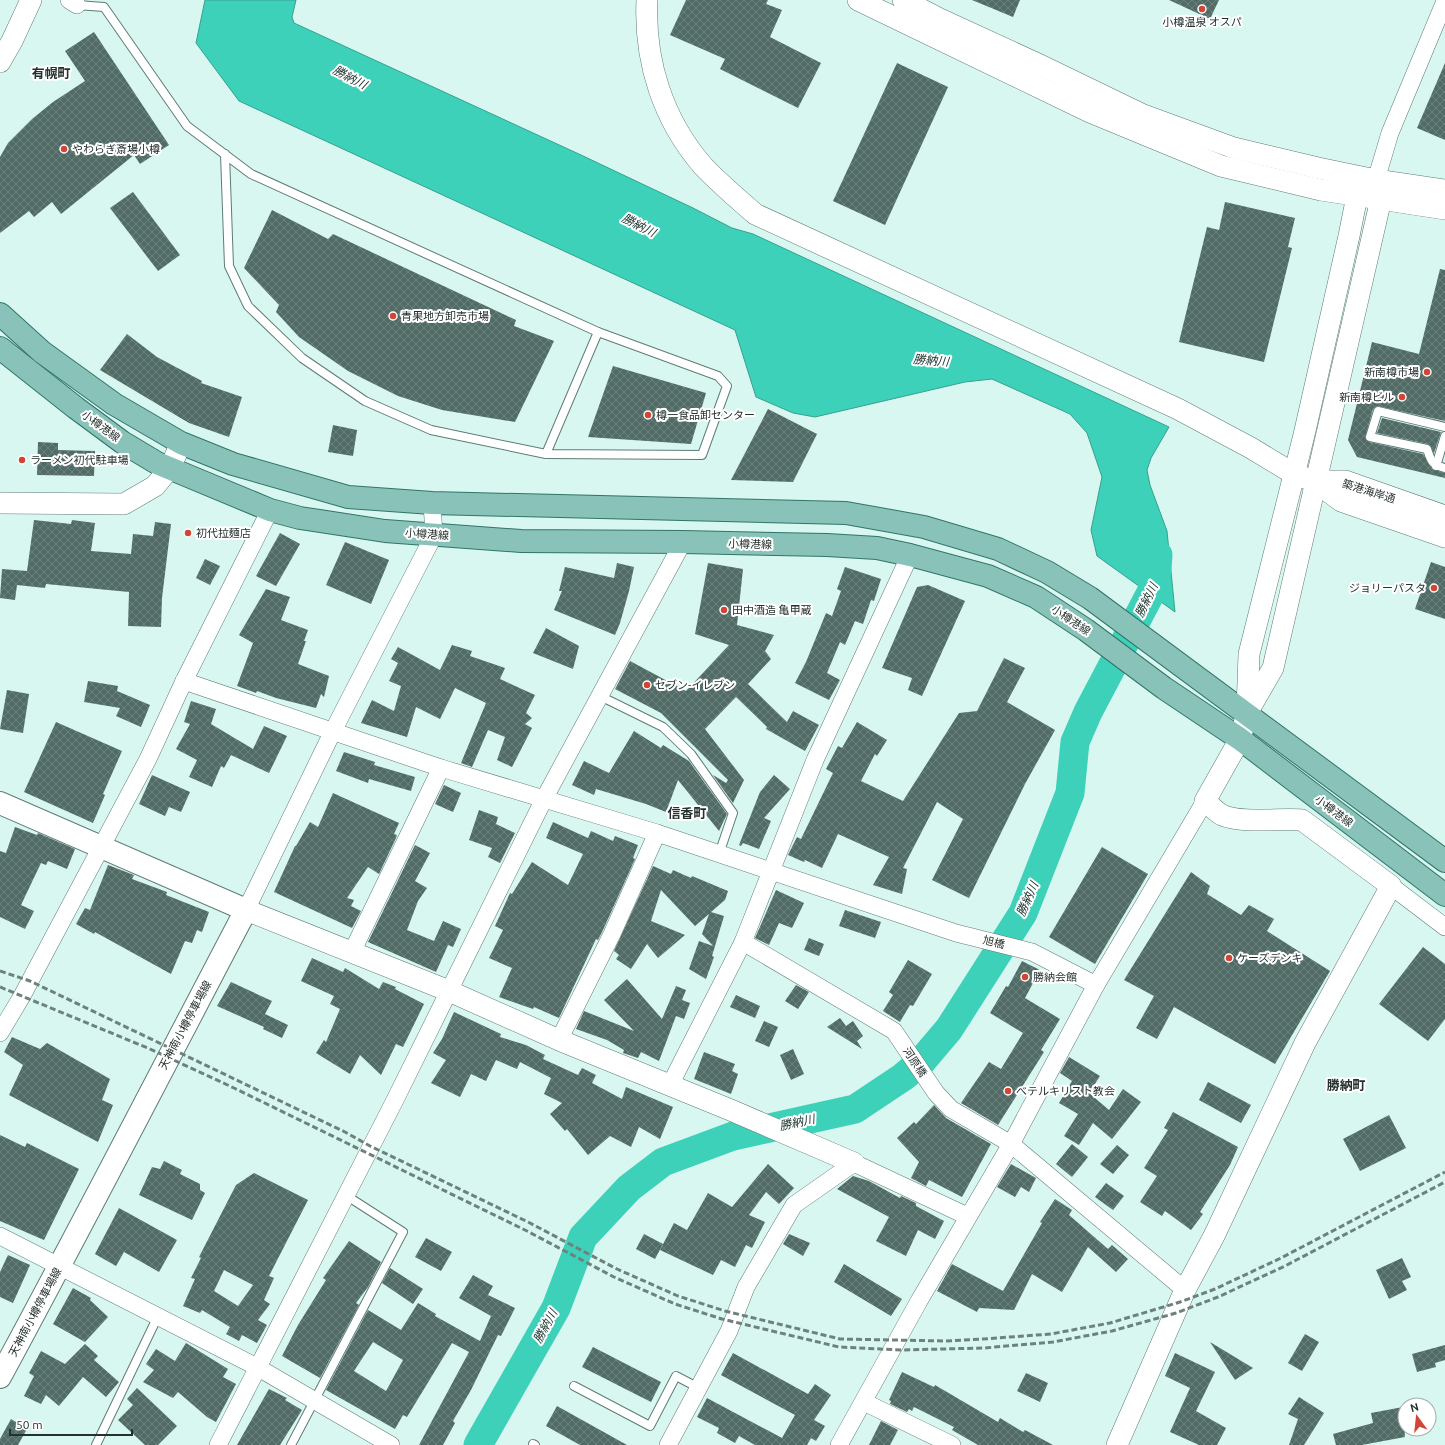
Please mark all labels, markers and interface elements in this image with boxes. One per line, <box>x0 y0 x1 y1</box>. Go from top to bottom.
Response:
marker: 小樽温泉 オスパ <box>1197 4 1207 14</box>
place label: 小樽温泉 オスパ <box>1162 16 1242 28</box>
water label: 勝納川 <box>331 63 371 92</box>
district label: 有幌町 <box>31 66 71 80</box>
place label: やわらぎ斎場小樽 <box>72 143 160 155</box>
marker: やわらぎ斎場小樽 <box>59 144 69 154</box>
water label: 勝納川 <box>620 211 660 240</box>
place label: 青果地方卸売市場 <box>401 310 489 322</box>
marker: 青果地方卸売市場 <box>388 311 398 321</box>
water label: 勝納川 <box>912 352 951 368</box>
place label: 新南樽市場 <box>1364 366 1419 378</box>
marker: 新南樽市場 <box>1422 367 1432 377</box>
place label: 新南樽ビル <box>1339 391 1394 403</box>
marker: 新南樽ビル <box>1397 392 1407 402</box>
street label: 小樽港線 <box>80 408 122 444</box>
place label: 樽一食品卸センター <box>656 409 755 421</box>
marker: 樽一食品卸センター <box>643 410 653 420</box>
place label: ラーメン初代駐車場 <box>30 454 129 466</box>
marker: ラーメン初代駐車場 <box>17 455 27 465</box>
street label: 築港海岸通 <box>1341 477 1397 505</box>
street label: 小樽港線 <box>405 526 449 542</box>
place label: 初代拉麵店 <box>196 527 251 539</box>
marker: 初代拉麵店 <box>183 528 193 538</box>
street label: 小樽港線 <box>728 538 772 550</box>
water label: 勝納川 <box>1132 579 1161 619</box>
place label: ジョリーパスタ <box>1349 582 1426 594</box>
marker: ジョリーパスタ <box>1429 583 1439 593</box>
street label: 小樽港線 <box>1049 603 1093 637</box>
place label: 田中酒造 亀甲蔵 <box>732 604 812 616</box>
marker: 田中酒造 亀甲蔵 <box>719 605 729 615</box>
place label: セブン-イレブン <box>655 679 735 691</box>
marker: セブン-イレブン <box>642 680 652 690</box>
street label: 小樽港線 <box>1313 793 1355 829</box>
district label: 信香町 <box>667 806 707 820</box>
water label: 勝納川 <box>1014 878 1041 918</box>
street label: 旭橋 <box>982 934 1006 950</box>
place label: ケーズデンキ <box>1237 952 1302 964</box>
marker: ケーズデンキ <box>1224 953 1234 963</box>
place label: 勝納会館 <box>1033 971 1077 983</box>
marker: 勝納会館 <box>1020 972 1030 982</box>
street label: 天神南小樽停車場線 <box>156 978 214 1072</box>
street label: 河原橋 <box>901 1045 929 1079</box>
district label: 勝納町 <box>1326 1078 1366 1092</box>
place label: べテルキリスト教会 <box>1016 1085 1115 1097</box>
marker: べテルキリスト教会 <box>1003 1086 1013 1096</box>
water label: 勝納川 <box>778 1111 818 1132</box>
street label: 天神南小樽停車場線 <box>6 1265 64 1359</box>
water label: 勝納川 <box>531 1305 560 1345</box>
north arrow <box>1397 1397 1437 1437</box>
text: N <box>1409 1400 1420 1414</box>
scale bar <box>10 1411 132 1437</box>
text: 50 m <box>16 1418 43 1431</box>

